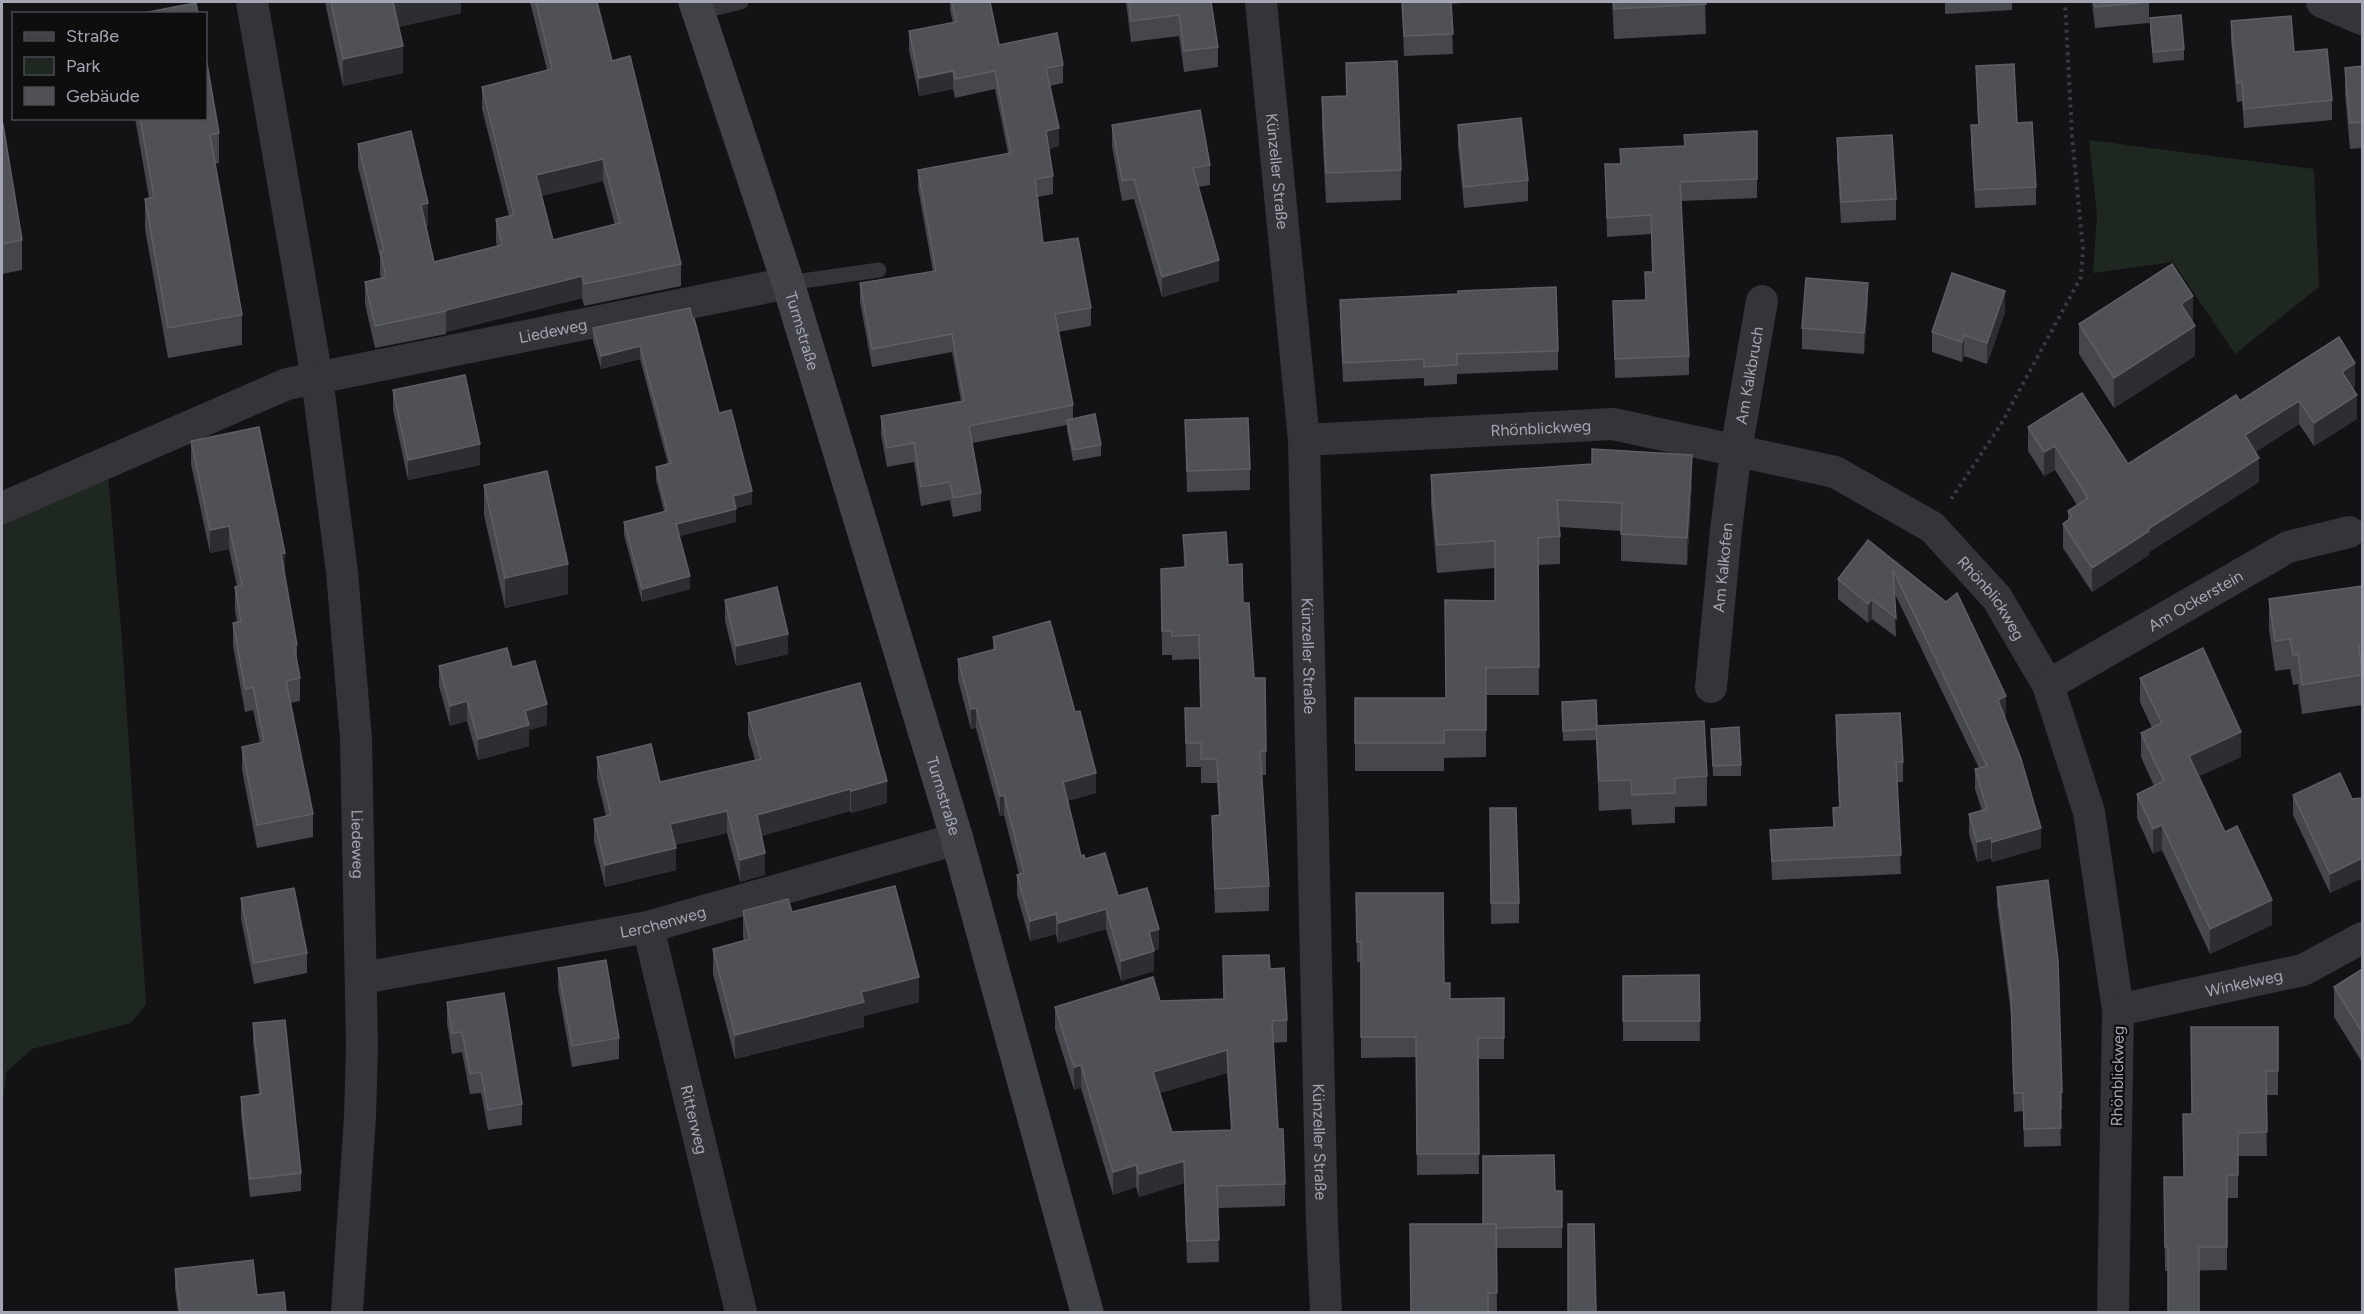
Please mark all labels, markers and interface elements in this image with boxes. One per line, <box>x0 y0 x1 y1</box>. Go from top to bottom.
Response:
legend <box>12 12 207 120</box>
text: Straße <box>66 25 119 47</box>
text: Park <box>66 55 101 77</box>
text: Gebäude <box>66 85 140 107</box>
street label: Künzeller Straße <box>1262 112 1292 230</box>
street label: Turmstraße <box>781 289 823 373</box>
street label: Liedeweg <box>517 315 589 347</box>
street label: Am Kalkbruch <box>1732 325 1767 426</box>
street label: Rhönblickweg <box>1490 416 1592 440</box>
street label: Am Kalkofen <box>1709 521 1737 613</box>
street label: Rhönblickweg <box>1953 552 2029 644</box>
street label: Am Ockerstein <box>2145 566 2246 635</box>
street label: Künzeller Straße <box>1298 597 1319 715</box>
street label: Turmstraße <box>923 754 964 838</box>
street label: Liedeweg <box>347 809 368 879</box>
street label: Lerchenweg <box>618 902 708 942</box>
street label: Winkelweg <box>2204 966 2285 1001</box>
street label: Rhönblickweg <box>2107 1026 2128 1127</box>
street label: Ritterweg <box>676 1083 712 1156</box>
street label: Künzeller Straße <box>1309 1083 1330 1201</box>

